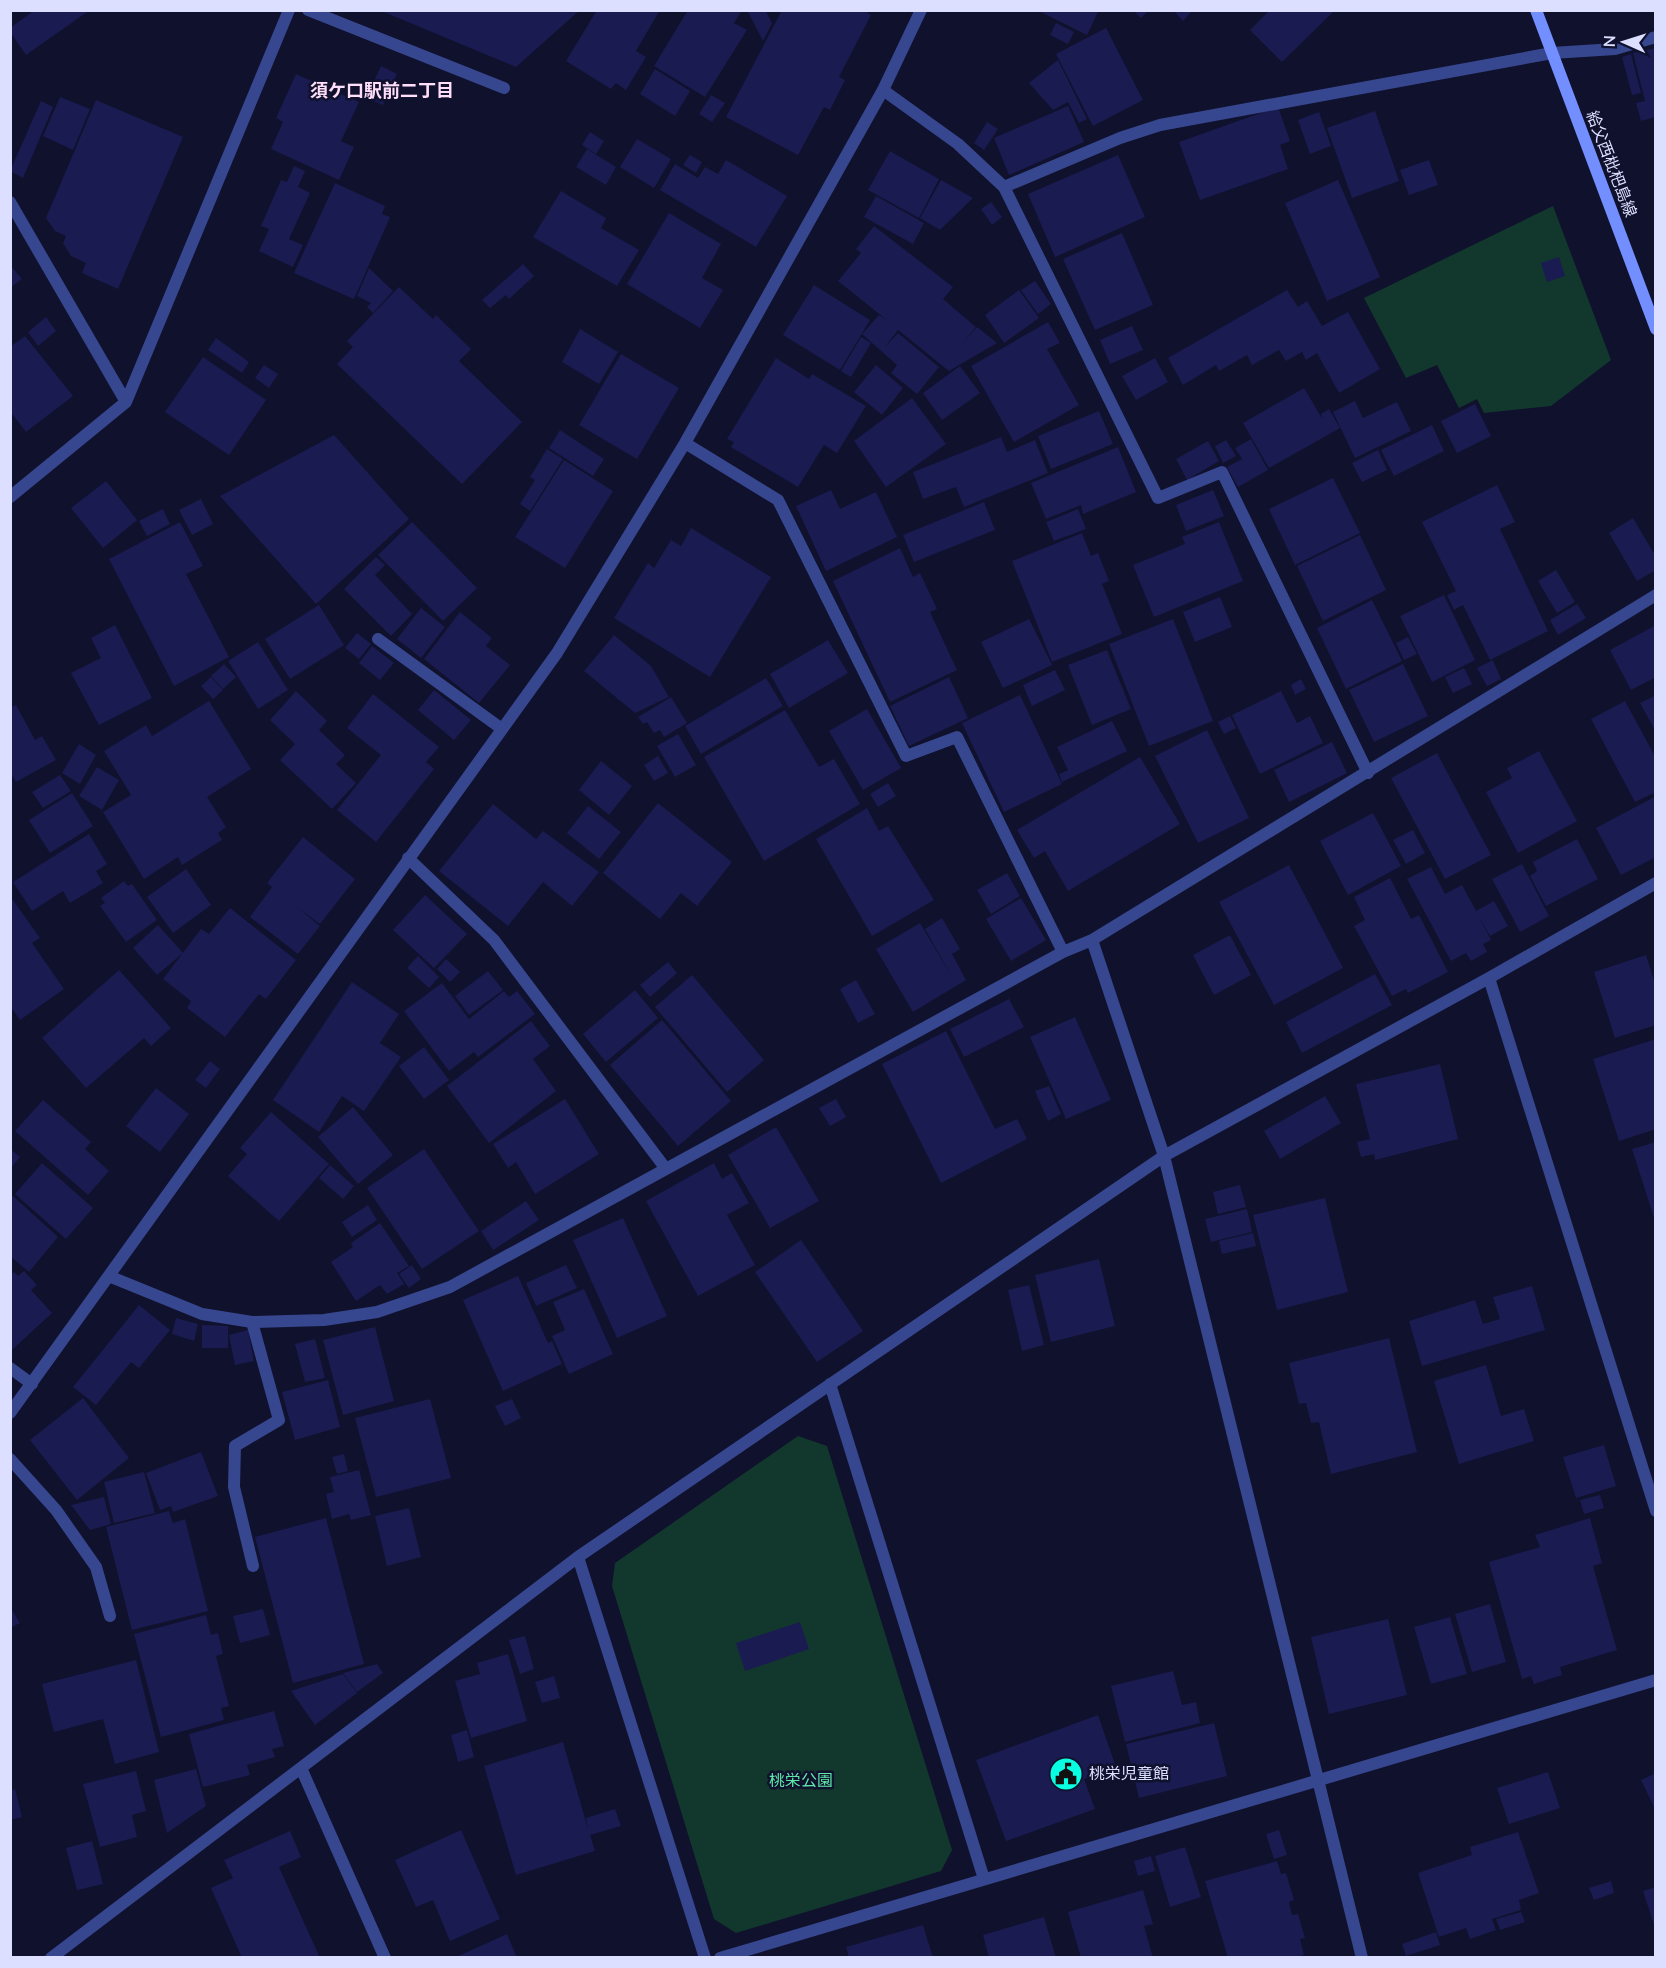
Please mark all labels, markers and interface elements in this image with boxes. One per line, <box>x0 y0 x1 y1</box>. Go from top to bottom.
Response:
north arrow <box>1594 12 1654 72</box>
text: N <box>1599 35 1621 48</box>
district label: 須ケ口駅前二丁目 <box>310 79 454 103</box>
street label: 給父西枇杷島線 <box>1581 108 1641 220</box>
public building icon: 桃栄児童館 <box>1048 1756 1084 1792</box>
place label: 桃栄児童館 <box>1089 1763 1169 1785</box>
park label: 桃栄公園 <box>769 1770 833 1792</box>

